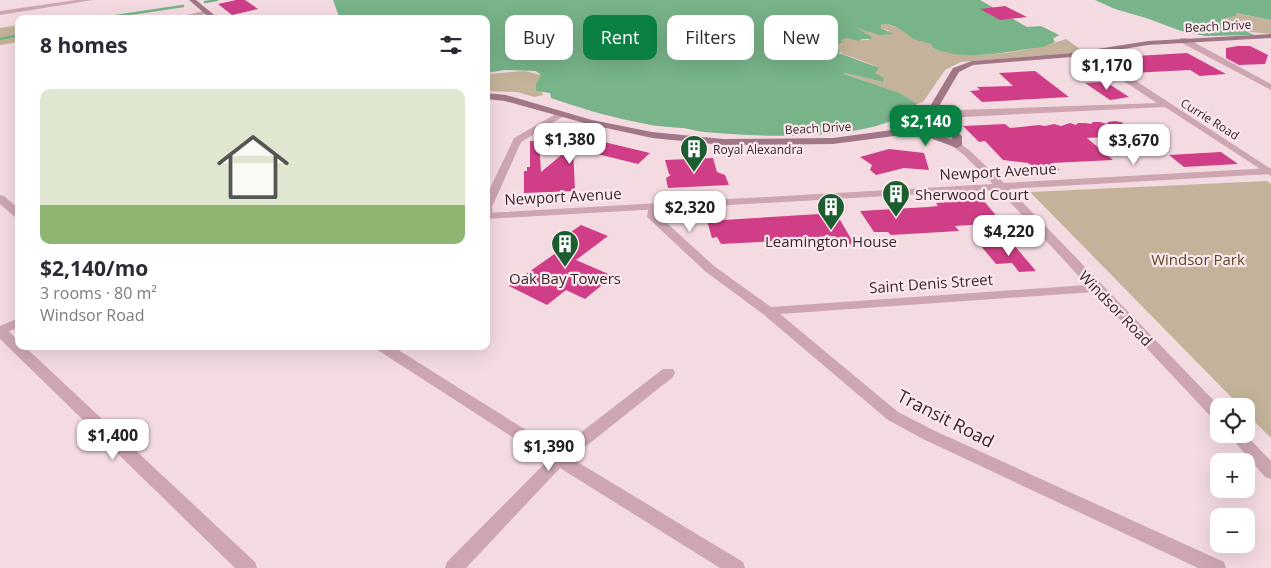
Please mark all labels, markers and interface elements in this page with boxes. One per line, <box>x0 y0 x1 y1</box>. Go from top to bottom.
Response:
chip: Buy <box>505 15 573 60</box>
chip: Rent <box>583 15 657 60</box>
chip: Filters <box>667 15 754 60</box>
chip: New <box>764 15 838 60</box>
street label: Beach Drive <box>1184 16 1252 36</box>
text: 8 homes <box>40 31 128 59</box>
icon: filters <box>437 31 465 59</box>
pin: $1,170 <box>1066 48 1148 91</box>
text: $1,170 <box>1082 54 1132 76</box>
street label: Currie Road <box>1177 94 1243 144</box>
pin: $2,140 <box>885 104 967 147</box>
text: $2,140 <box>901 110 951 132</box>
street label: Beach Drive <box>784 118 852 138</box>
icon: home <box>208 122 298 212</box>
pin: $1,380 <box>529 122 611 165</box>
pin: $3,670 <box>1093 124 1175 166</box>
text: $1,380 <box>545 128 595 150</box>
text: $3,670 <box>1109 129 1159 151</box>
building icon: Royal Alexandra <box>679 134 709 173</box>
place label: Royal Alexandra <box>713 141 803 158</box>
street label: Newport Avenue <box>939 158 1057 184</box>
building icon: Sherwood Court <box>881 179 911 218</box>
street label: Newport Avenue <box>504 183 622 209</box>
place label: Sherwood Court <box>915 184 1029 204</box>
pin: $2,320 <box>649 190 731 233</box>
building icon: Leamington House <box>816 192 846 231</box>
text: $2,320 <box>665 196 715 218</box>
pin: $4,220 <box>968 214 1050 257</box>
text: $4,220 <box>984 220 1034 242</box>
building icon: Oak Bay Towers <box>550 229 580 268</box>
place label: Leamington House <box>765 231 897 251</box>
park label: Windsor Park <box>1151 249 1245 269</box>
text: $2,140/mo <box>40 254 148 282</box>
street label: Windsor Road <box>1075 266 1157 350</box>
place label: Oak Bay Towers <box>509 268 621 288</box>
street label: Saint Denis Street <box>868 269 994 297</box>
text: 3 rooms · 80 m² <box>40 282 157 304</box>
text: Windsor Road <box>40 304 145 326</box>
street label: Transit Road <box>894 383 998 453</box>
map controls <box>1210 398 1255 553</box>
button: locate <box>1210 398 1255 443</box>
pin: $1,400 <box>72 418 154 461</box>
text: $1,400 <box>88 424 138 446</box>
pin: $1,390 <box>508 430 590 472</box>
text: $1,390 <box>524 435 574 457</box>
button: + <box>1210 453 1255 498</box>
button: − <box>1210 508 1255 553</box>

